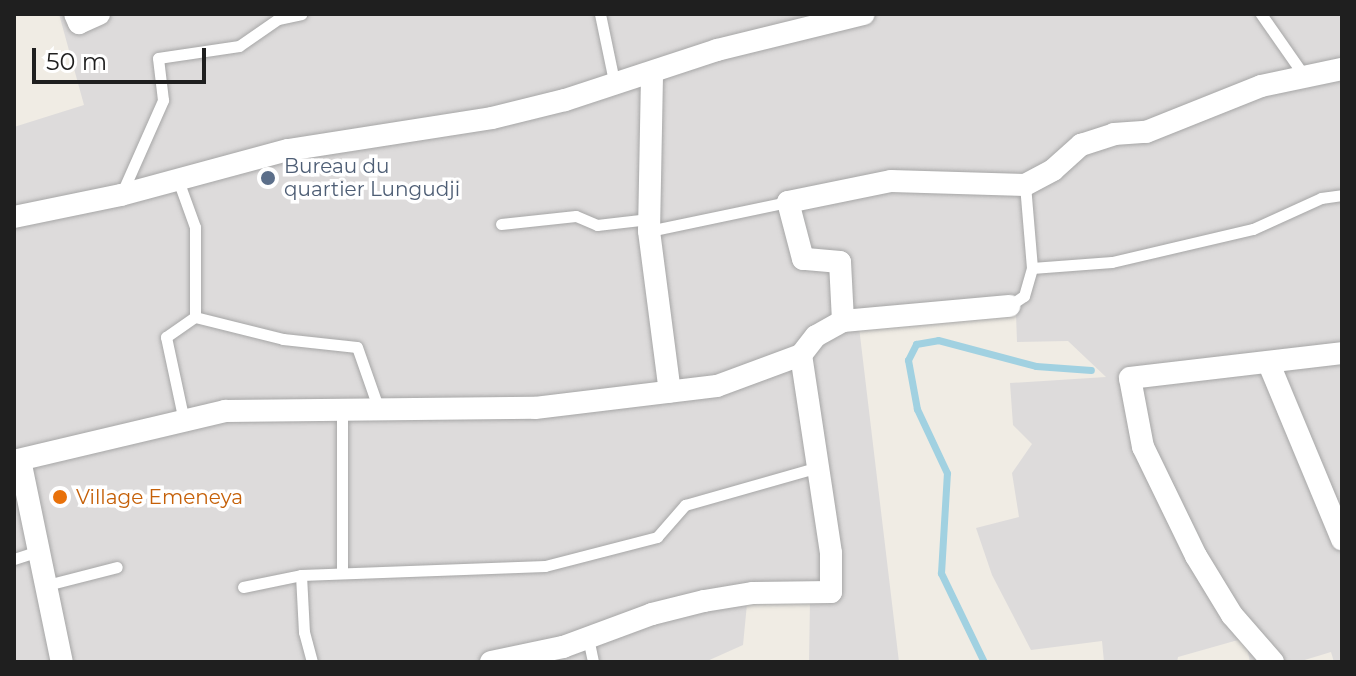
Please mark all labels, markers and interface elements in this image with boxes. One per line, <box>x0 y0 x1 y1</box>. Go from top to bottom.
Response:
scale bar <box>36 32 210 82</box>
text: 50 m <box>46 47 107 76</box>
place label: Bureau du quartier Lungudji <box>284 154 460 201</box>
marker: Bureau du quartier Lungudji <box>259 169 277 187</box>
place label: Village Emeneya <box>76 485 243 509</box>
marker: Village Emeneya <box>51 488 69 506</box>

